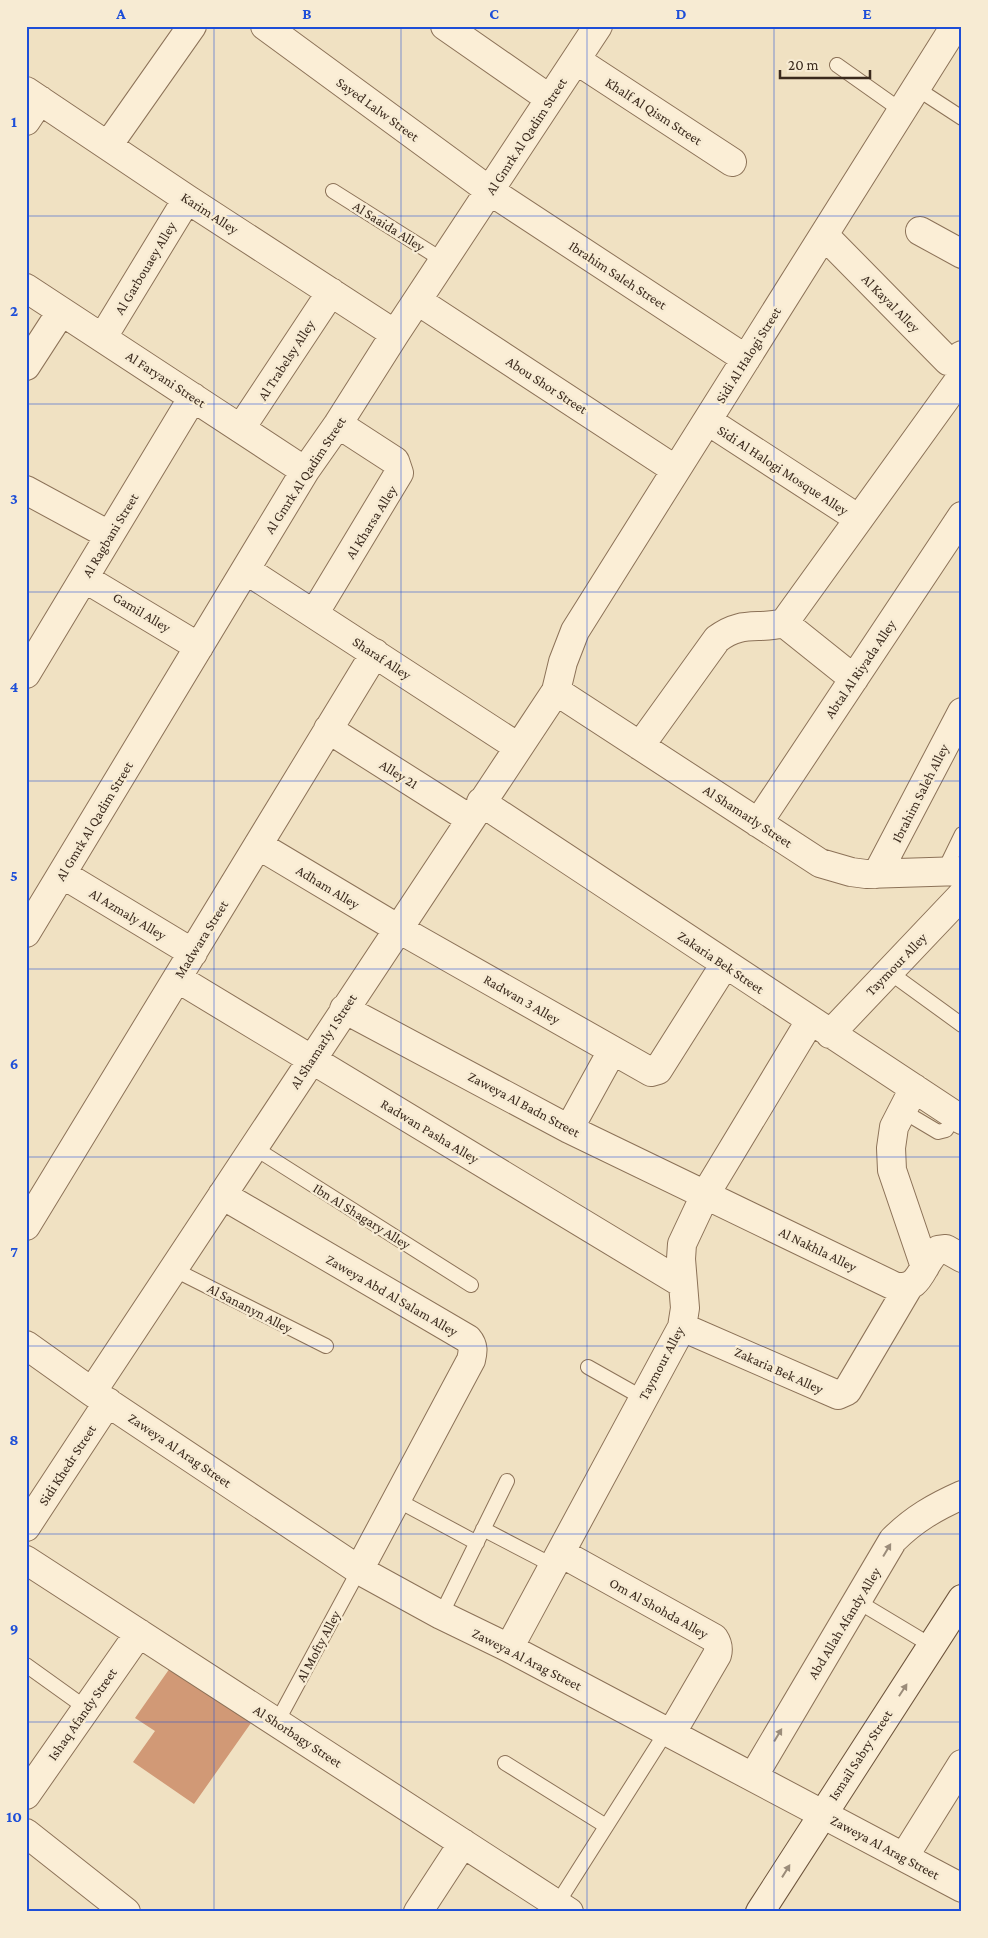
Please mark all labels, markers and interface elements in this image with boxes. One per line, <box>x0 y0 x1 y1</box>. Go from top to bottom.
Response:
text: A <box>115 5 126 22</box>
text: B <box>302 5 312 22</box>
text: C <box>489 5 499 22</box>
text: D <box>675 5 687 22</box>
text: E <box>862 5 872 22</box>
scale bar <box>780 48 870 80</box>
text: 20 m <box>788 57 819 73</box>
street label: Sayed Lalw Street <box>334 74 423 145</box>
street label: Al Gmrk Al Qadim Street <box>482 74 570 198</box>
street label: Khalf Al Qism Street <box>603 74 706 148</box>
text: 1 <box>11 113 17 130</box>
street label: Karim Alley <box>178 189 242 238</box>
street label: Al Saaida Alley <box>350 198 428 255</box>
street label: Al Garbouaey Alley <box>111 218 179 317</box>
street label: Ibrahim Saleh Street <box>566 237 670 313</box>
street label: Al Kayal Alley <box>859 271 924 336</box>
text: 2 <box>10 302 18 319</box>
street label: Sidi Al Halogi Street <box>712 304 784 406</box>
street label: Al Trabelsy Alley <box>254 316 318 403</box>
street label: Al Faryani Street <box>123 347 209 411</box>
street label: Abou Shor Street <box>503 353 591 417</box>
street label: Al Gmrk Al Qadim Street <box>261 413 349 537</box>
street label: Sidi Al Halogi Mosque Alley <box>715 422 852 519</box>
street label: Al Kharsa Alley <box>342 482 400 562</box>
text: 3 <box>10 490 18 507</box>
street label: Al Ragbani Street <box>79 490 142 580</box>
street label: Gamil Alley <box>110 589 174 636</box>
street label: Abtal Al Riyada Alley <box>821 616 899 721</box>
street label: Sharaf Alley <box>350 633 415 683</box>
text: 4 <box>10 678 19 695</box>
street label: Ibrahim Saleh Alley <box>888 741 952 845</box>
street label: Alley 21 <box>377 756 421 792</box>
street label: Al Gmrk Al Qadim Street <box>52 758 136 884</box>
street label: Al Shamarly Street <box>700 781 796 851</box>
street label: Adham Alley <box>293 862 363 912</box>
text: 5 <box>10 867 18 884</box>
street label: Al Azmaly Alley <box>87 885 170 943</box>
street label: Madwara Street <box>171 897 231 981</box>
street label: Zakaria Bek Street <box>675 927 767 997</box>
street label: Taymour Alley <box>862 929 930 999</box>
street label: Radwan 3 Alley <box>481 971 563 1028</box>
street label: Al Shamarly 1 Street <box>286 990 360 1092</box>
text: 6 <box>10 1055 18 1072</box>
street label: Zaweya Al Badn Street <box>465 1068 583 1140</box>
street label: Radwan Pasha Alley <box>378 1095 482 1167</box>
street label: Ibn Al Shagary Alley <box>310 1180 414 1253</box>
street label: Al Nakhla Alley <box>776 1223 860 1275</box>
text: 7 <box>10 1243 18 1260</box>
street label: Zaweya Abd Al Salam Alley <box>323 1251 461 1340</box>
street label: Al Sananyn Alley <box>205 1280 296 1337</box>
street label: Taymour Alley <box>635 1323 687 1403</box>
street label: Zakaria Bek Alley <box>732 1343 826 1397</box>
street label: Zaweya Al Arag Street <box>125 1410 235 1491</box>
street label: Sidi Khedr Street <box>35 1421 99 1509</box>
text: 8 <box>9 1431 19 1448</box>
one-way arrow <box>883 1544 892 1557</box>
street label: Abd Allah Afandy Alley <box>804 1564 884 1682</box>
street label: Om Al Shohda Alley <box>607 1574 712 1642</box>
street label: Al Mofty Alley <box>293 1607 344 1684</box>
text: 9 <box>10 1620 18 1637</box>
street label: Zaweya Al Arag Street <box>469 1624 585 1694</box>
street label: Ishaq Afandy Street <box>44 1665 120 1763</box>
one-way arrow <box>898 1683 908 1697</box>
street label: Al Shorbagy Street <box>251 1701 346 1771</box>
street label: Ismail Sabry Street <box>825 1707 895 1803</box>
one-way arrow <box>774 1728 782 1743</box>
text: 10 <box>6 1808 22 1825</box>
street label: Zaweya Al Arag Street <box>828 1812 943 1883</box>
one-way arrow <box>781 1864 791 1877</box>

